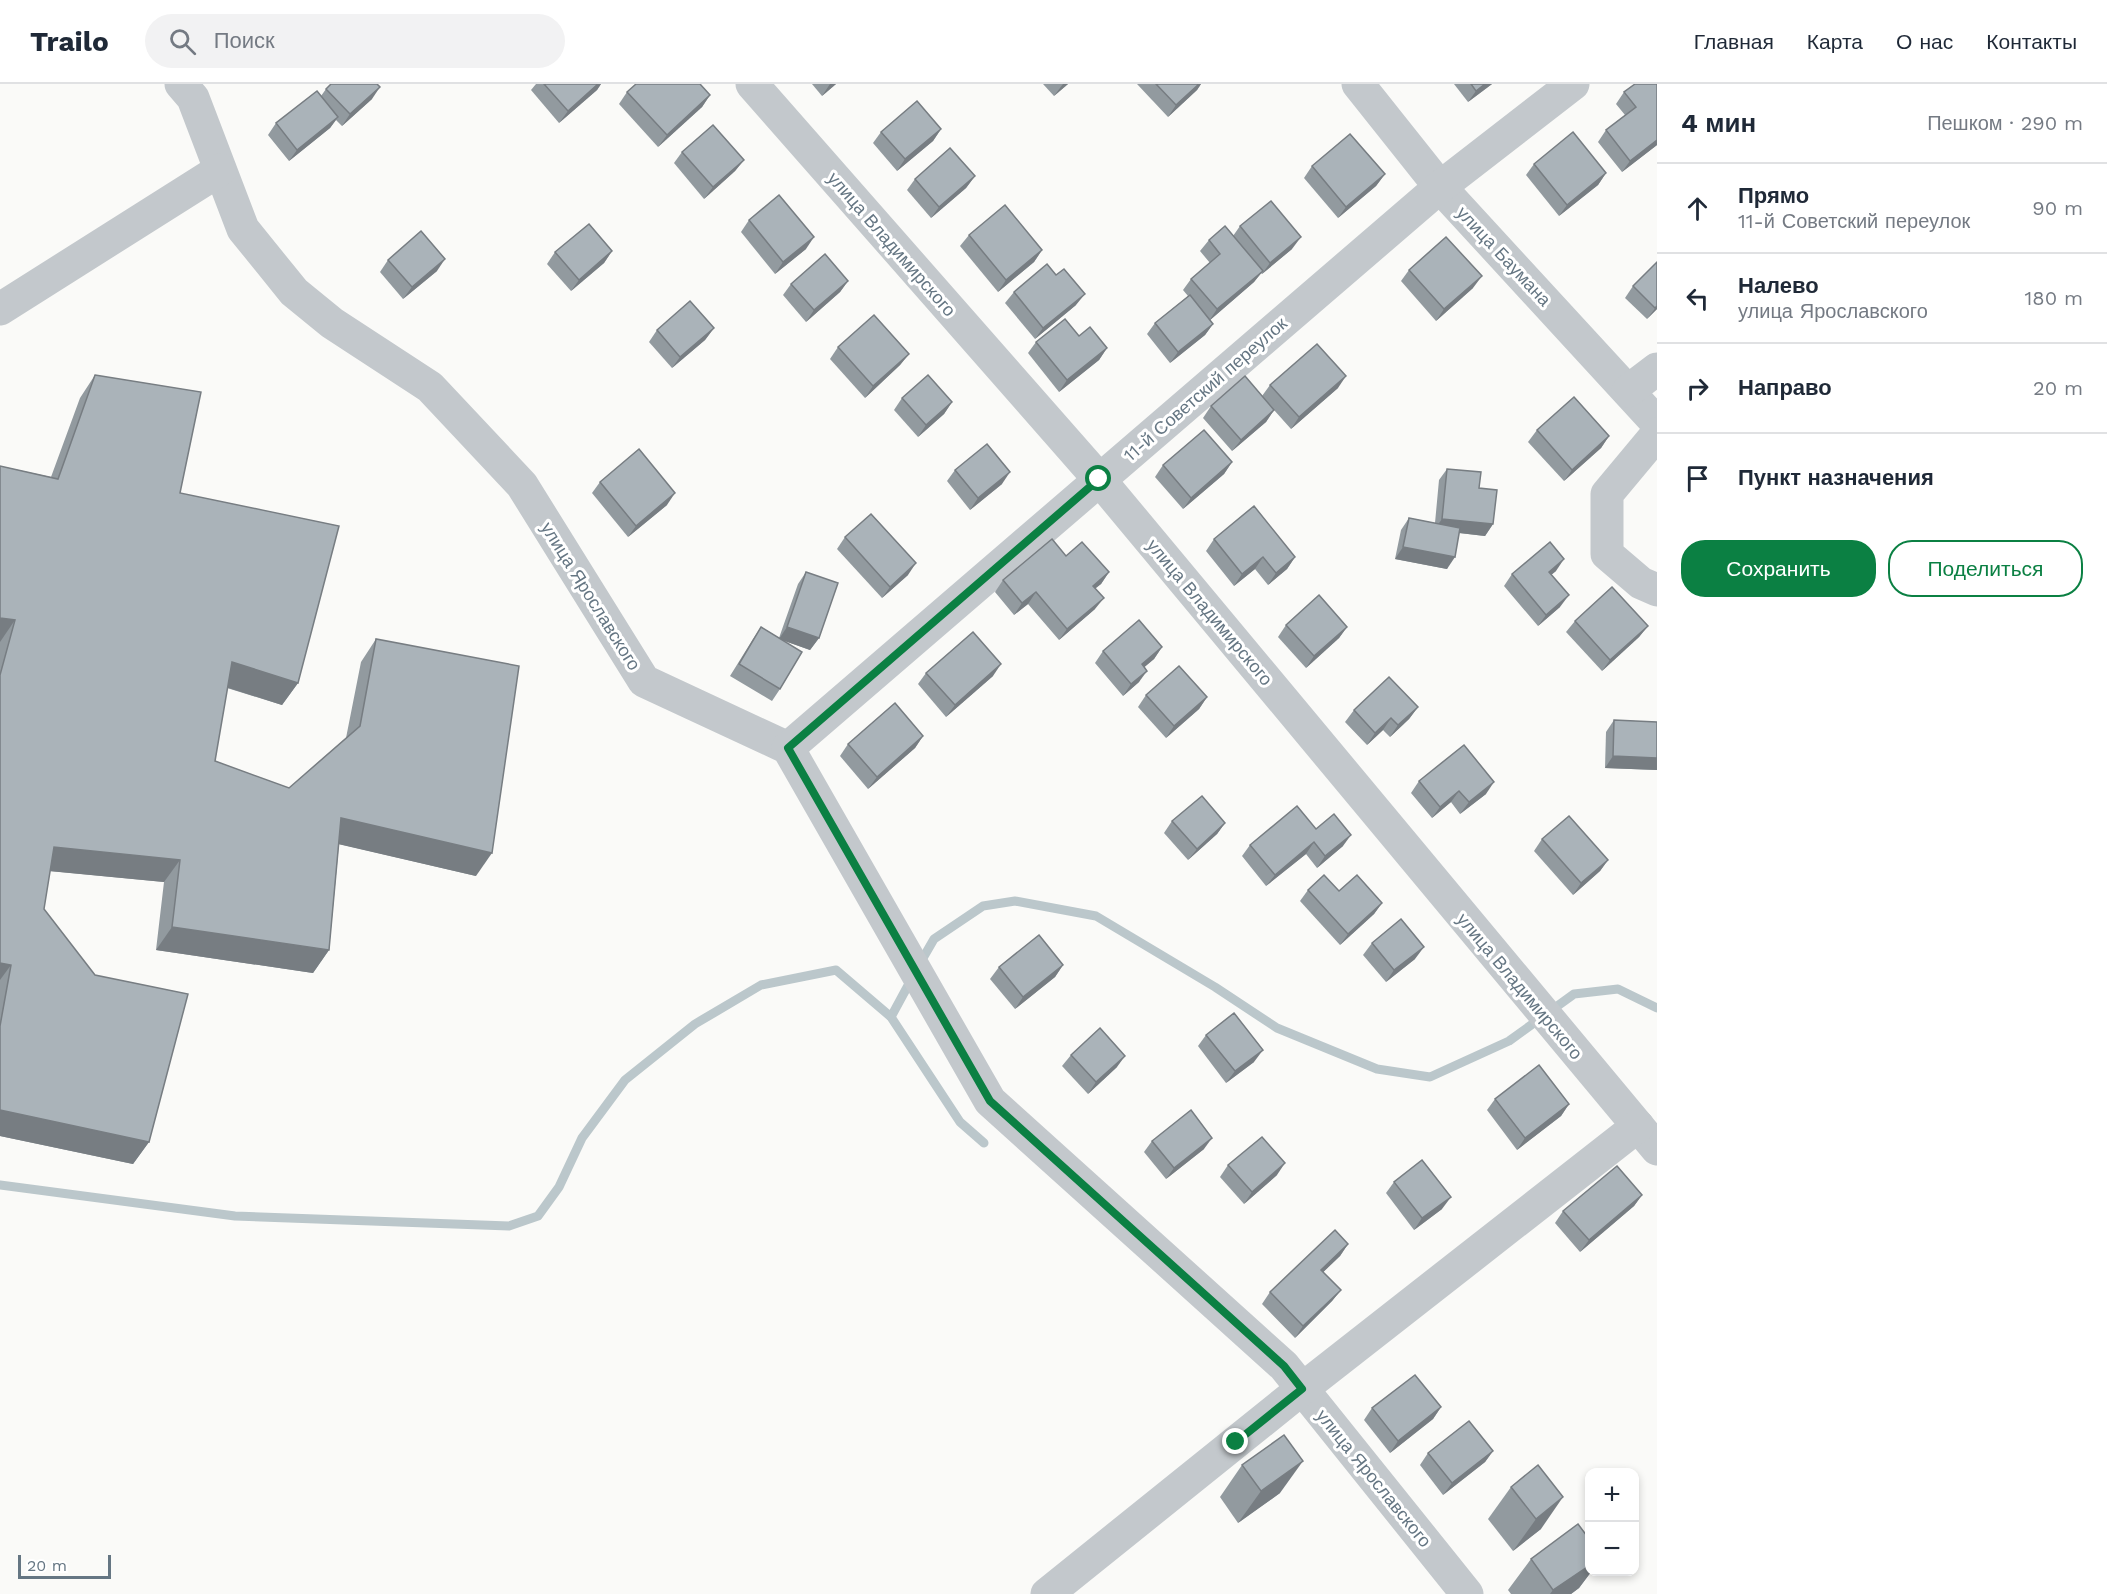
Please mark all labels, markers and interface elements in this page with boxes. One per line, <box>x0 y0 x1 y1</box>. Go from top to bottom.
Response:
search box <box>145 14 565 68</box>
text: Trailo <box>30 25 109 58</box>
icon: search <box>166 25 199 58</box>
text: Поиск <box>214 28 275 53</box>
text: Главная <box>1694 29 1774 54</box>
text: Карта <box>1807 29 1863 54</box>
text: О нас <box>1896 29 1953 54</box>
text: Контакты <box>1986 29 2077 54</box>
text: 4 мин <box>1681 108 1756 138</box>
text: Пешком · 290 m <box>1927 111 2083 135</box>
street label: улица Владимирского <box>824 168 960 320</box>
text: Прямо <box>1738 183 1809 208</box>
icon: ahead <box>1681 192 1714 225</box>
text: 90 m <box>2032 196 2083 220</box>
street label: улица Баумана <box>1453 202 1556 311</box>
text: 11-й Советский переулок <box>1738 209 1970 233</box>
text: Налево <box>1738 273 1819 298</box>
icon: left <box>1681 282 1714 315</box>
text: 180 m <box>2025 286 2083 310</box>
text: улица Ярославского <box>1738 299 1928 323</box>
street label: 11-й Советский переулок <box>1119 312 1291 466</box>
icon: right <box>1681 372 1714 405</box>
text: Направо <box>1738 375 1832 400</box>
text: 20 m <box>2033 376 2083 400</box>
icon: arrive <box>1681 462 1714 495</box>
route start <box>1085 465 1111 491</box>
text: Пункт назначения <box>1738 465 1934 490</box>
street label: улица Ярославского <box>537 518 645 674</box>
street label: улица Владимирского <box>1143 535 1277 689</box>
button: Сохранить <box>1681 540 1876 597</box>
button: Поделиться <box>1888 540 2083 597</box>
street label: улица Владимирского <box>1453 909 1587 1063</box>
street label: улица Ярославского <box>1312 1405 1436 1551</box>
route end <box>1222 1428 1248 1454</box>
map controls <box>1585 1468 1639 1576</box>
button: + <box>1585 1468 1639 1522</box>
button: − <box>1585 1522 1639 1576</box>
scale bar <box>18 1552 111 1580</box>
text: 20 m <box>27 1556 67 1575</box>

